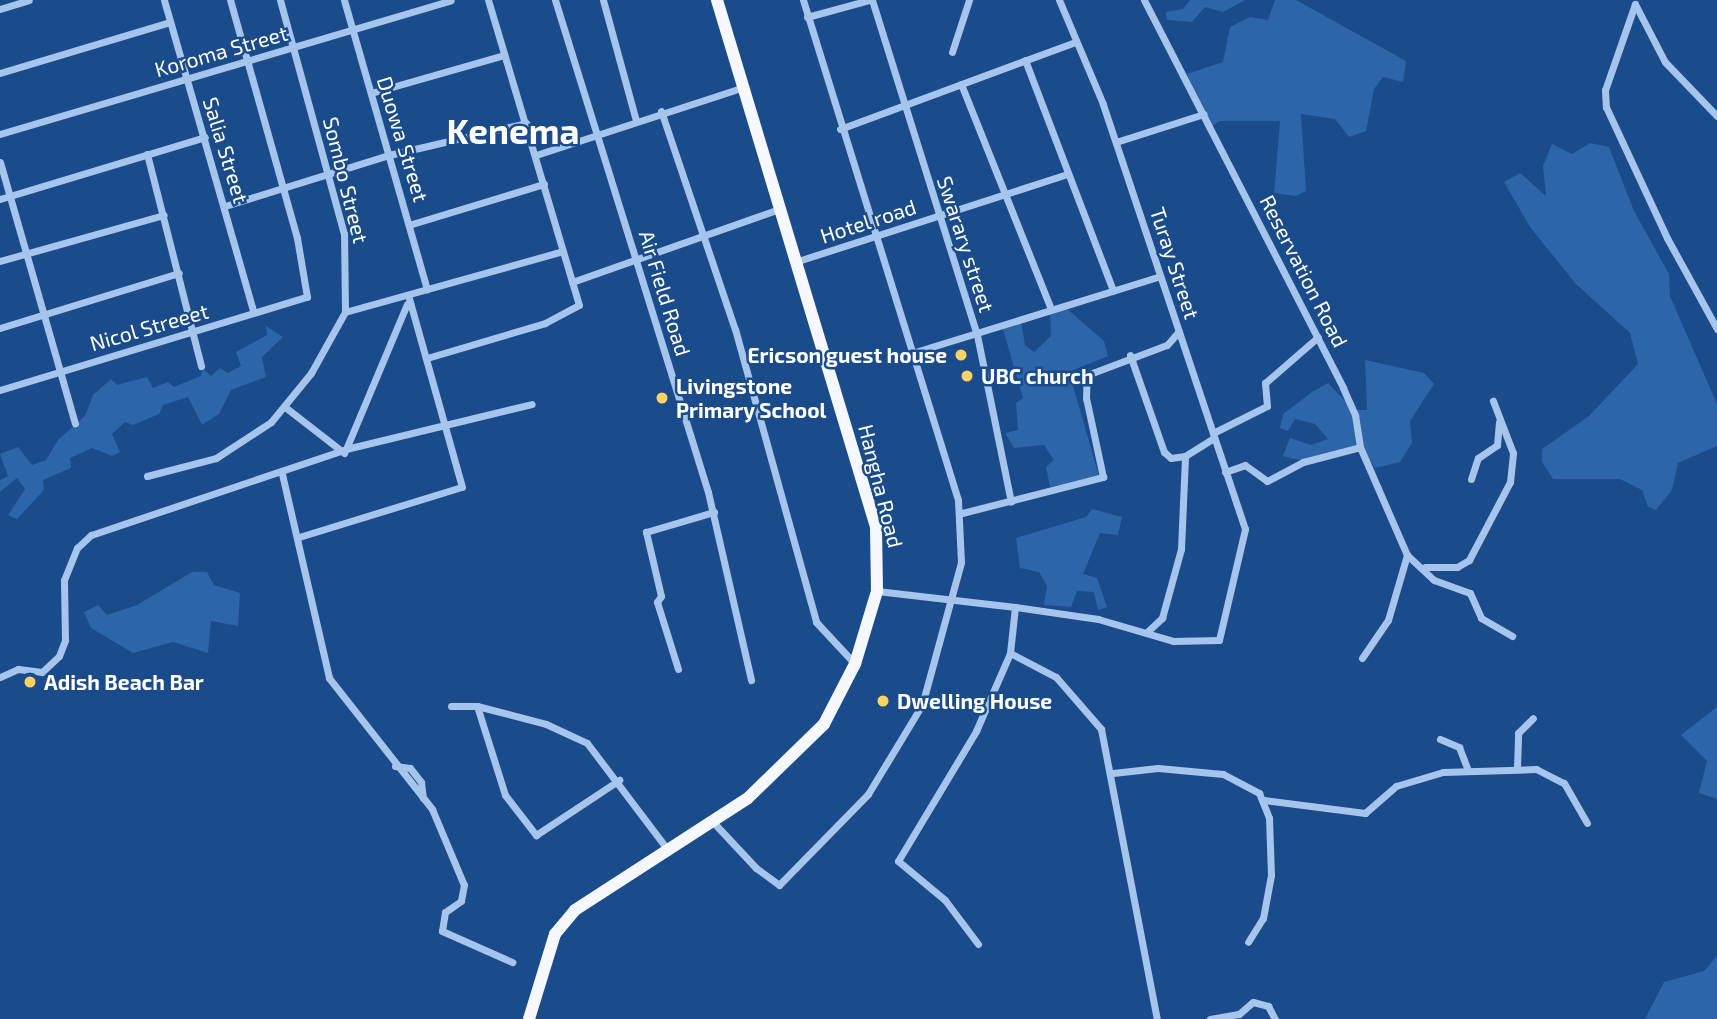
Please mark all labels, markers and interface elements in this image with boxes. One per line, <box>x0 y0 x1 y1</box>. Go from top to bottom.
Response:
street label: Koroma Street <box>152 20 290 82</box>
street label: Duowa Street <box>372 73 434 205</box>
street label: Salia Street <box>198 94 254 206</box>
district label: Kenema <box>447 109 579 151</box>
street label: Sombo Street <box>318 114 374 246</box>
street label: Swarary street <box>932 173 1000 315</box>
street label: Reservation Road <box>1255 191 1353 351</box>
street label: Hotel road <box>817 194 919 248</box>
street label: Turay Street <box>1145 204 1205 322</box>
street label: Air Field Road <box>634 227 696 359</box>
street label: Nicol Streeet <box>87 298 211 356</box>
place label: Ericson guest house <box>747 342 947 368</box>
marker: Ericson guest house <box>953 347 969 363</box>
place label: UBC church <box>981 363 1094 389</box>
marker: UBC church <box>959 368 975 384</box>
place label: Livingstone Primary School <box>676 373 827 423</box>
marker: Livingstone Primary School <box>654 390 670 406</box>
street label: Hangha Road <box>854 422 908 550</box>
place label: Adish Beach Bar <box>44 669 204 695</box>
marker: Adish Beach Bar <box>22 674 38 690</box>
place label: Dwelling House <box>897 688 1052 714</box>
marker: Dwelling House <box>875 693 891 709</box>

